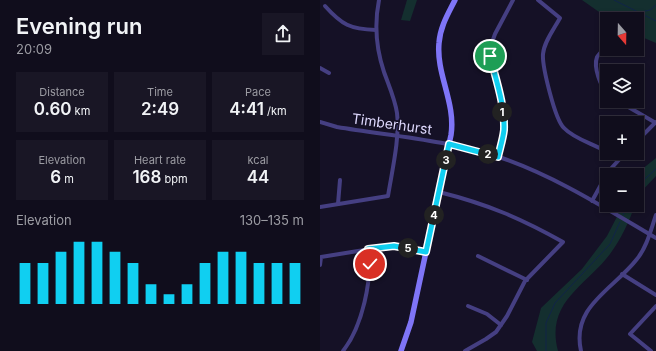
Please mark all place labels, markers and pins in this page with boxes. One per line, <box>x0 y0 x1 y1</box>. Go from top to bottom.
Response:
pin <box>473 39 507 73</box>
pin: 1 <box>492 102 512 122</box>
pin: 2 <box>478 144 498 164</box>
pin: 3 <box>436 150 456 170</box>
pin: 4 <box>424 205 444 225</box>
pin: 5 <box>398 238 418 258</box>
pin <box>353 247 387 281</box>

